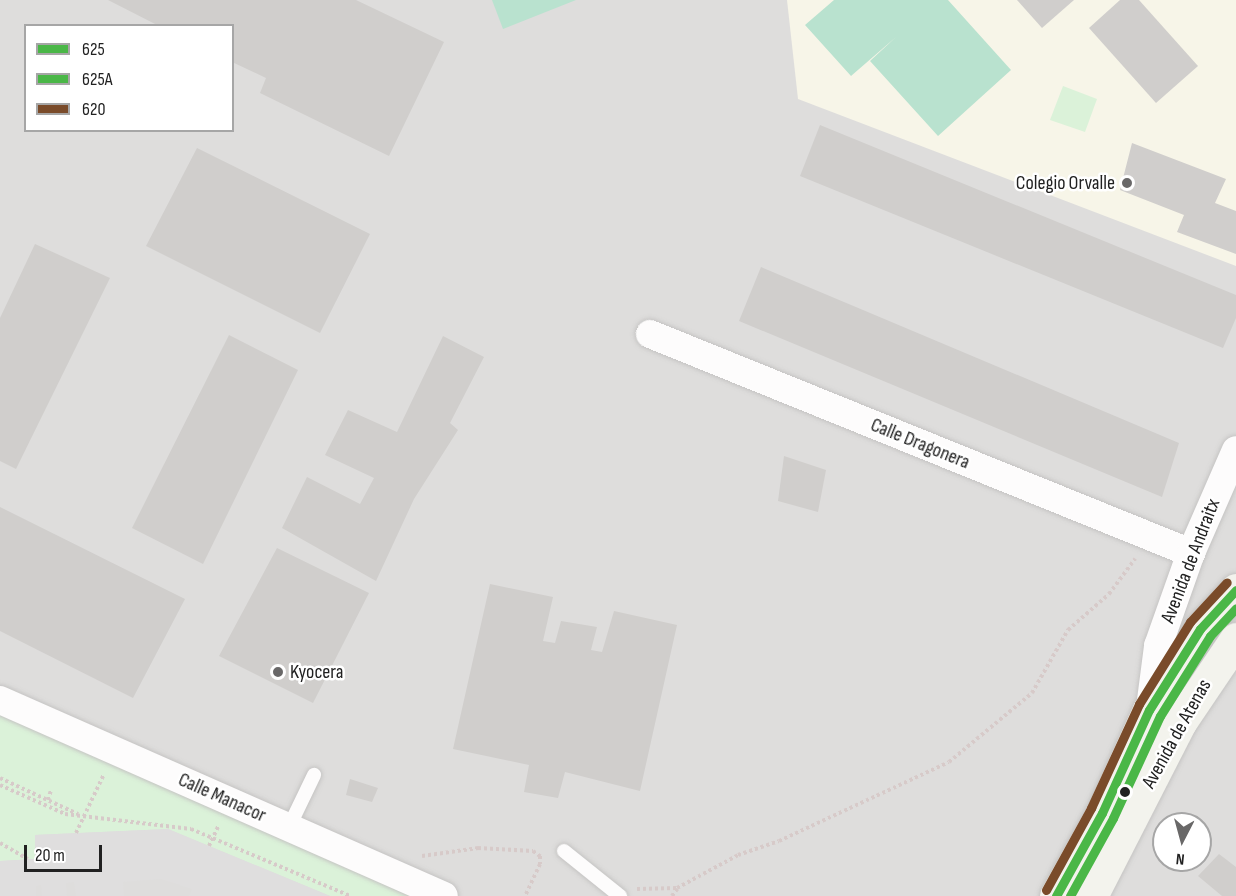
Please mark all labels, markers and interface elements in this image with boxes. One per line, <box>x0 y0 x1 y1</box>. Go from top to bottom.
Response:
legend <box>24 24 234 132</box>
text: 625 <box>82 39 105 60</box>
text: 625A <box>82 69 112 90</box>
text: 620 <box>82 99 106 120</box>
place label: Colegio Orvalle <box>1016 171 1115 195</box>
marker: Colegio Orvalle <box>1120 176 1134 190</box>
street label: Calle Dragonera <box>867 413 973 475</box>
street label: Avenida de Andraitx <box>1156 495 1226 627</box>
place label: Kyocera <box>290 660 343 684</box>
marker: Kyocera <box>271 665 285 679</box>
street label: Avenida de Atenas <box>1137 675 1217 793</box>
street label: Calle Manacor <box>174 768 270 828</box>
unlabelled marker <box>1119 786 1131 798</box>
north arrow <box>1152 812 1212 872</box>
scale bar <box>27 833 105 871</box>
text: 20 m <box>35 845 65 866</box>
text: N <box>1175 849 1186 868</box>

